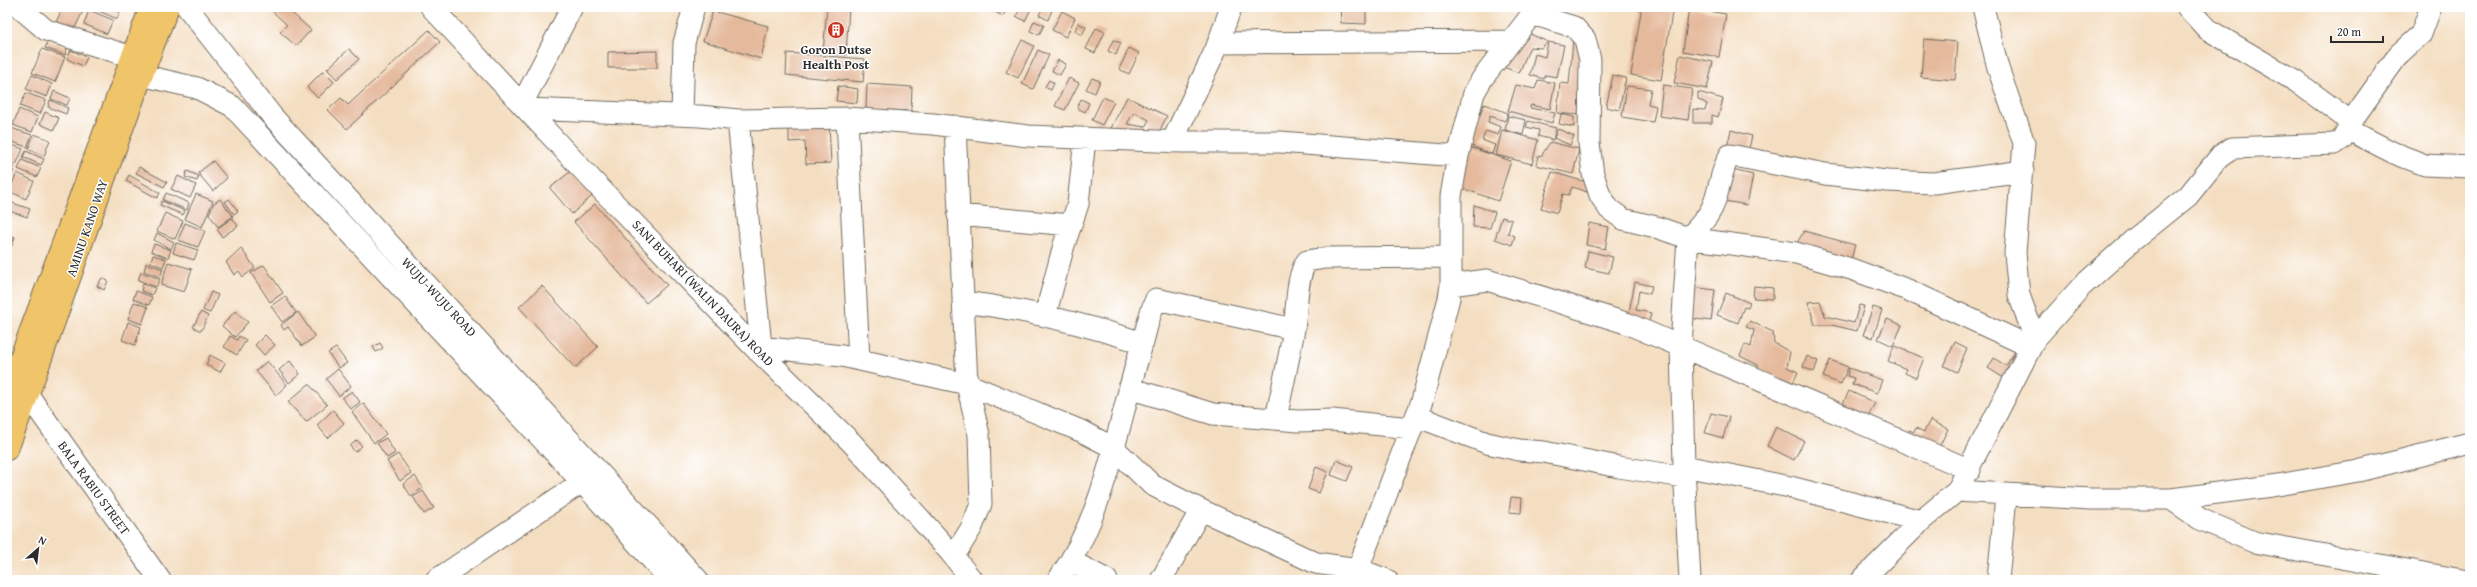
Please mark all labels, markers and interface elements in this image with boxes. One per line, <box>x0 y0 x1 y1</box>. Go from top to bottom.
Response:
scale bar <box>2331 18 2383 44</box>
building icon: Goron Dutse Health Post <box>826 20 846 40</box>
text: 20 m <box>2337 23 2361 40</box>
place label: Goron Dutse Health Post <box>801 40 871 74</box>
street label: AMINU KANO WAY <box>61 177 113 279</box>
street label: SANI BUHARI (WALIN DAURA) ROAD <box>628 216 778 370</box>
street label: WUJU-WUJU ROAD <box>397 253 481 341</box>
street label: BALA RABIU STREET <box>53 437 135 539</box>
north arrow <box>18 529 58 569</box>
text: N <box>36 531 50 549</box>

